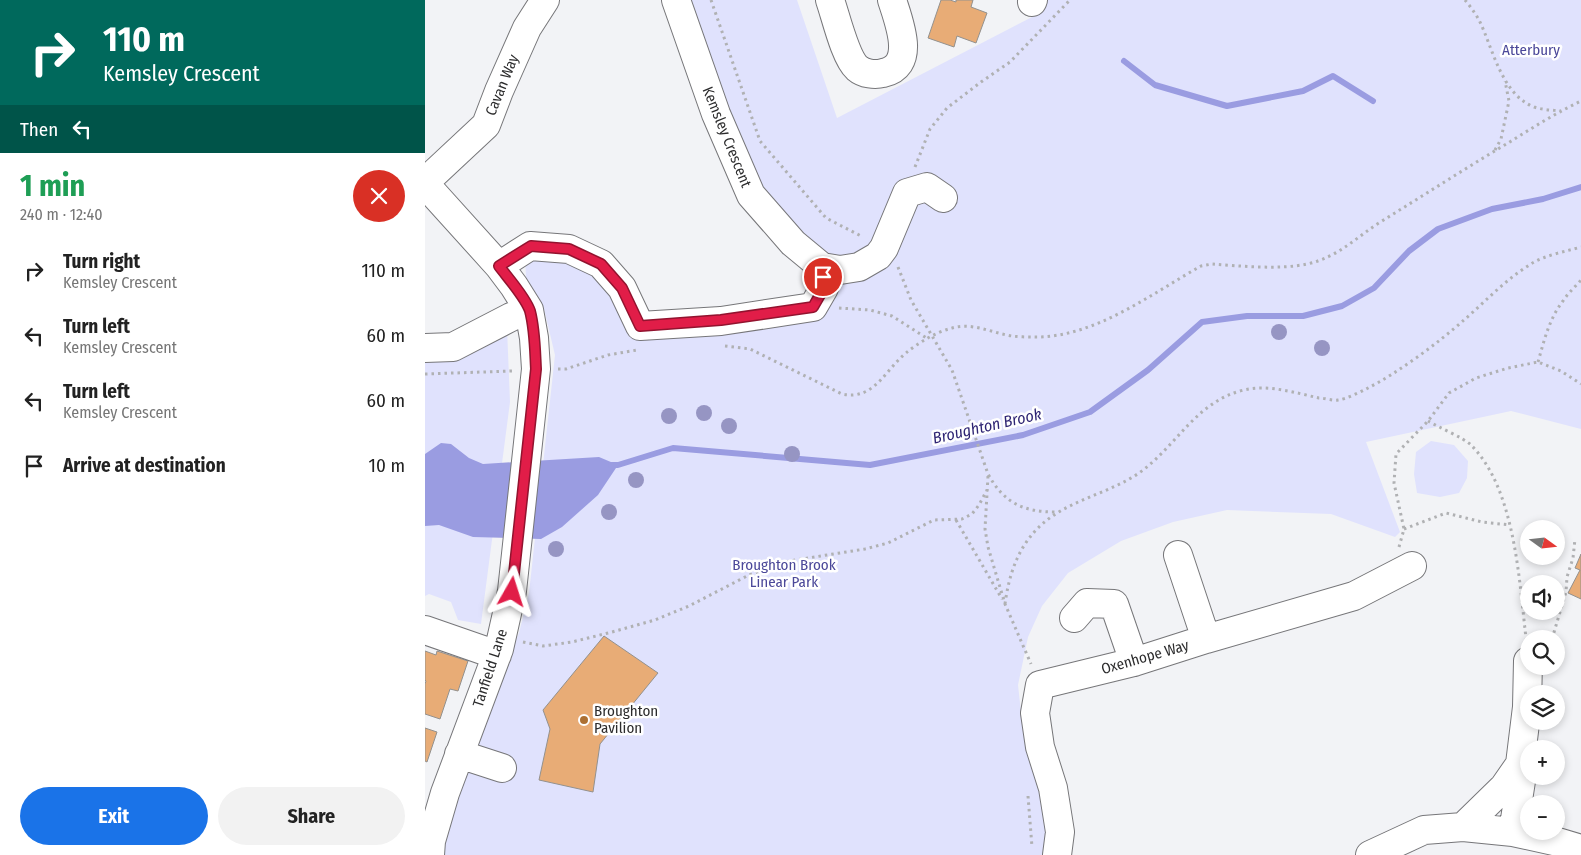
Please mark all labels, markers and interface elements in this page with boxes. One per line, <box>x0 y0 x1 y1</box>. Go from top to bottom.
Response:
text: 110 m <box>103 18 185 60</box>
icon: right <box>20 20 85 85</box>
park label: Atterbury <box>1502 41 1560 59</box>
street label: Cavan Way <box>482 51 523 118</box>
text: Kemsley Crescent <box>103 60 260 87</box>
street label: Kemsley Crescent <box>699 84 755 190</box>
icon: left <box>68 115 96 143</box>
text: Then <box>20 118 58 141</box>
text: 1 min <box>20 168 85 204</box>
button: close <box>353 170 405 222</box>
text: 240 m · 12:40 <box>20 205 102 224</box>
text: Turn right <box>63 250 140 273</box>
pin <box>802 256 844 298</box>
icon: right <box>20 257 48 285</box>
text: 110 m <box>361 259 405 282</box>
icon: arrive <box>809 263 837 291</box>
text: Kemsley Crescent <box>63 273 177 292</box>
text: Turn left <box>63 315 130 338</box>
icon: left <box>20 322 48 350</box>
text: 60 m <box>367 324 405 347</box>
text: Kemsley Crescent <box>63 338 177 357</box>
text: Turn left <box>63 380 130 403</box>
icon: left <box>20 387 48 415</box>
text: 60 m <box>367 389 405 412</box>
text: Kemsley Crescent <box>63 403 177 422</box>
water label: Broughton Brook <box>931 404 1043 448</box>
icon: arrive <box>20 452 48 480</box>
text: Arrive at destination <box>63 454 226 477</box>
text: 10 m <box>369 454 405 477</box>
north arrow <box>1520 520 1565 565</box>
map controls <box>1520 520 1565 840</box>
park label: Broughton Brook Linear Park <box>732 556 836 591</box>
position arrow <box>485 565 537 617</box>
button: sound <box>1520 575 1565 620</box>
street label: Tanfield Lane <box>469 627 511 709</box>
button: search <box>1520 630 1565 675</box>
street label: Oxenhope Way <box>1099 636 1191 678</box>
button: layers <box>1520 685 1565 730</box>
place label: Broughton Pavilion <box>594 702 658 737</box>
marker: Broughton Pavilion <box>578 714 590 726</box>
button: + <box>1520 740 1565 785</box>
button: Exit <box>20 787 208 845</box>
button: Share <box>218 787 405 845</box>
button: − <box>1520 795 1565 840</box>

